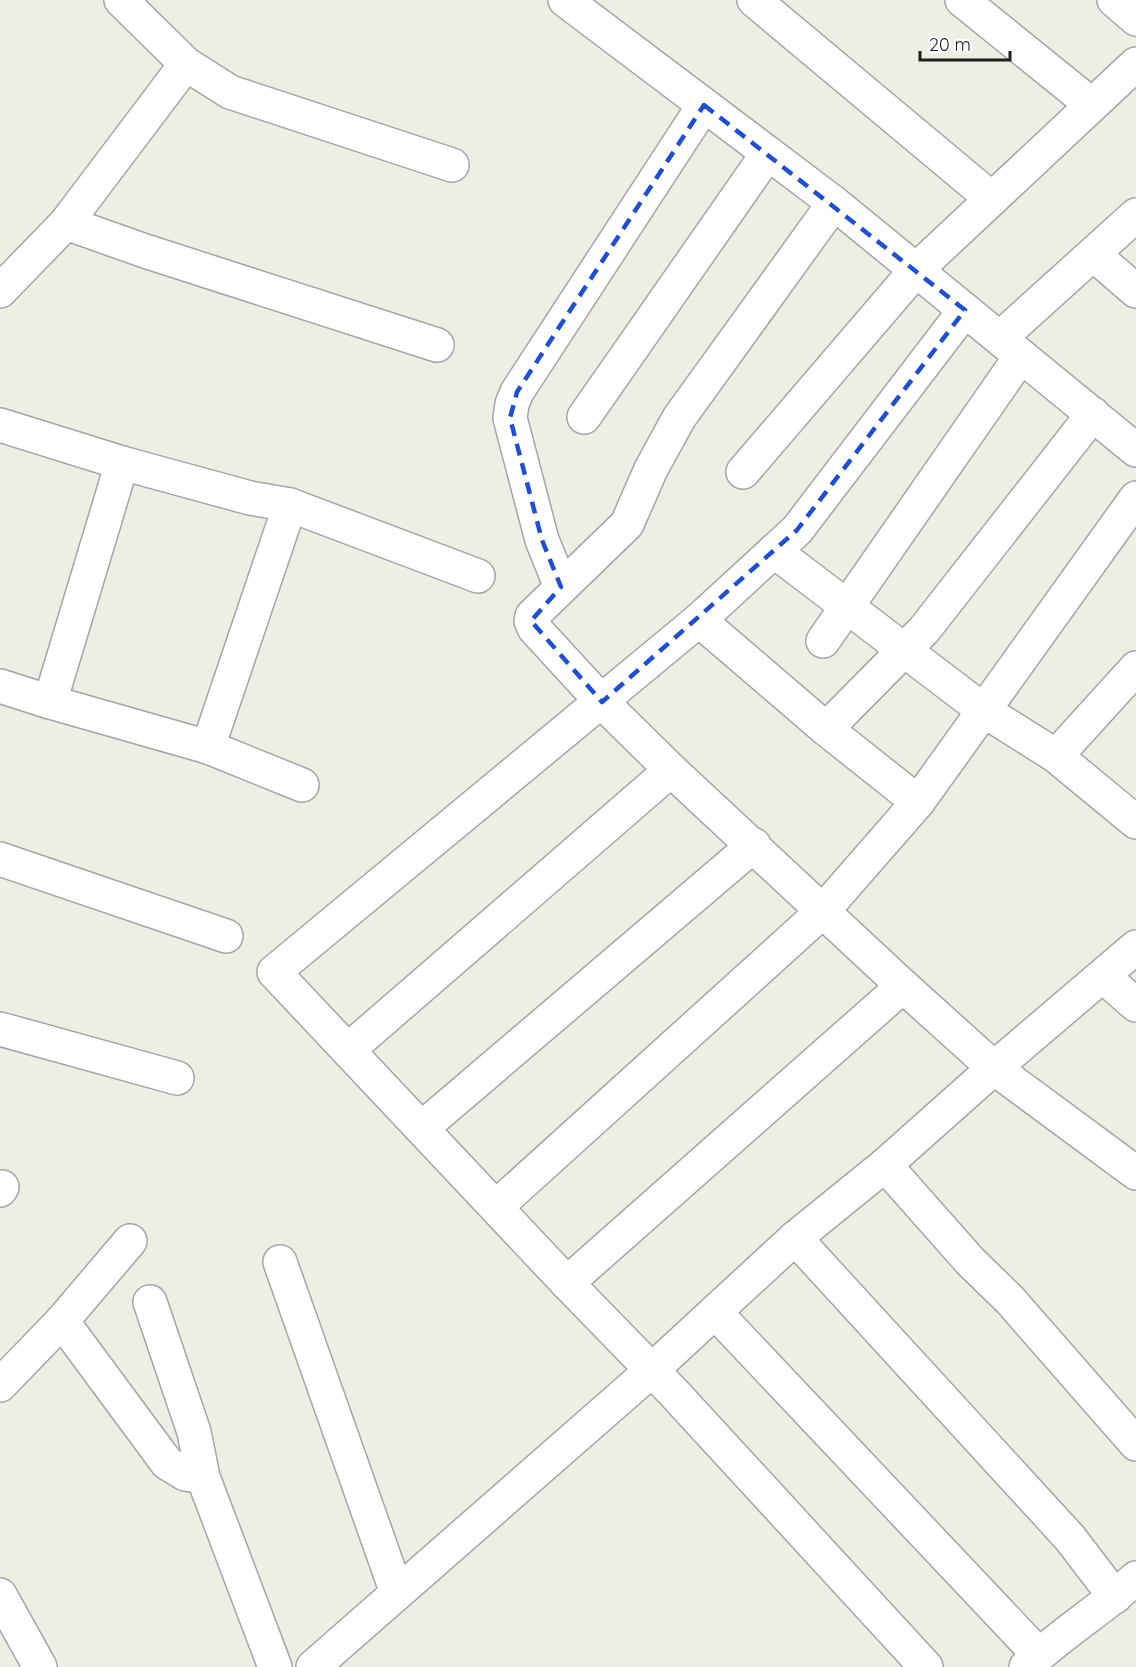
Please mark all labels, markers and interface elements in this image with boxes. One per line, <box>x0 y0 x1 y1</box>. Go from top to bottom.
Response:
scale bar <box>920 24 1010 62</box>
text: 20 m <box>929 33 971 56</box>

